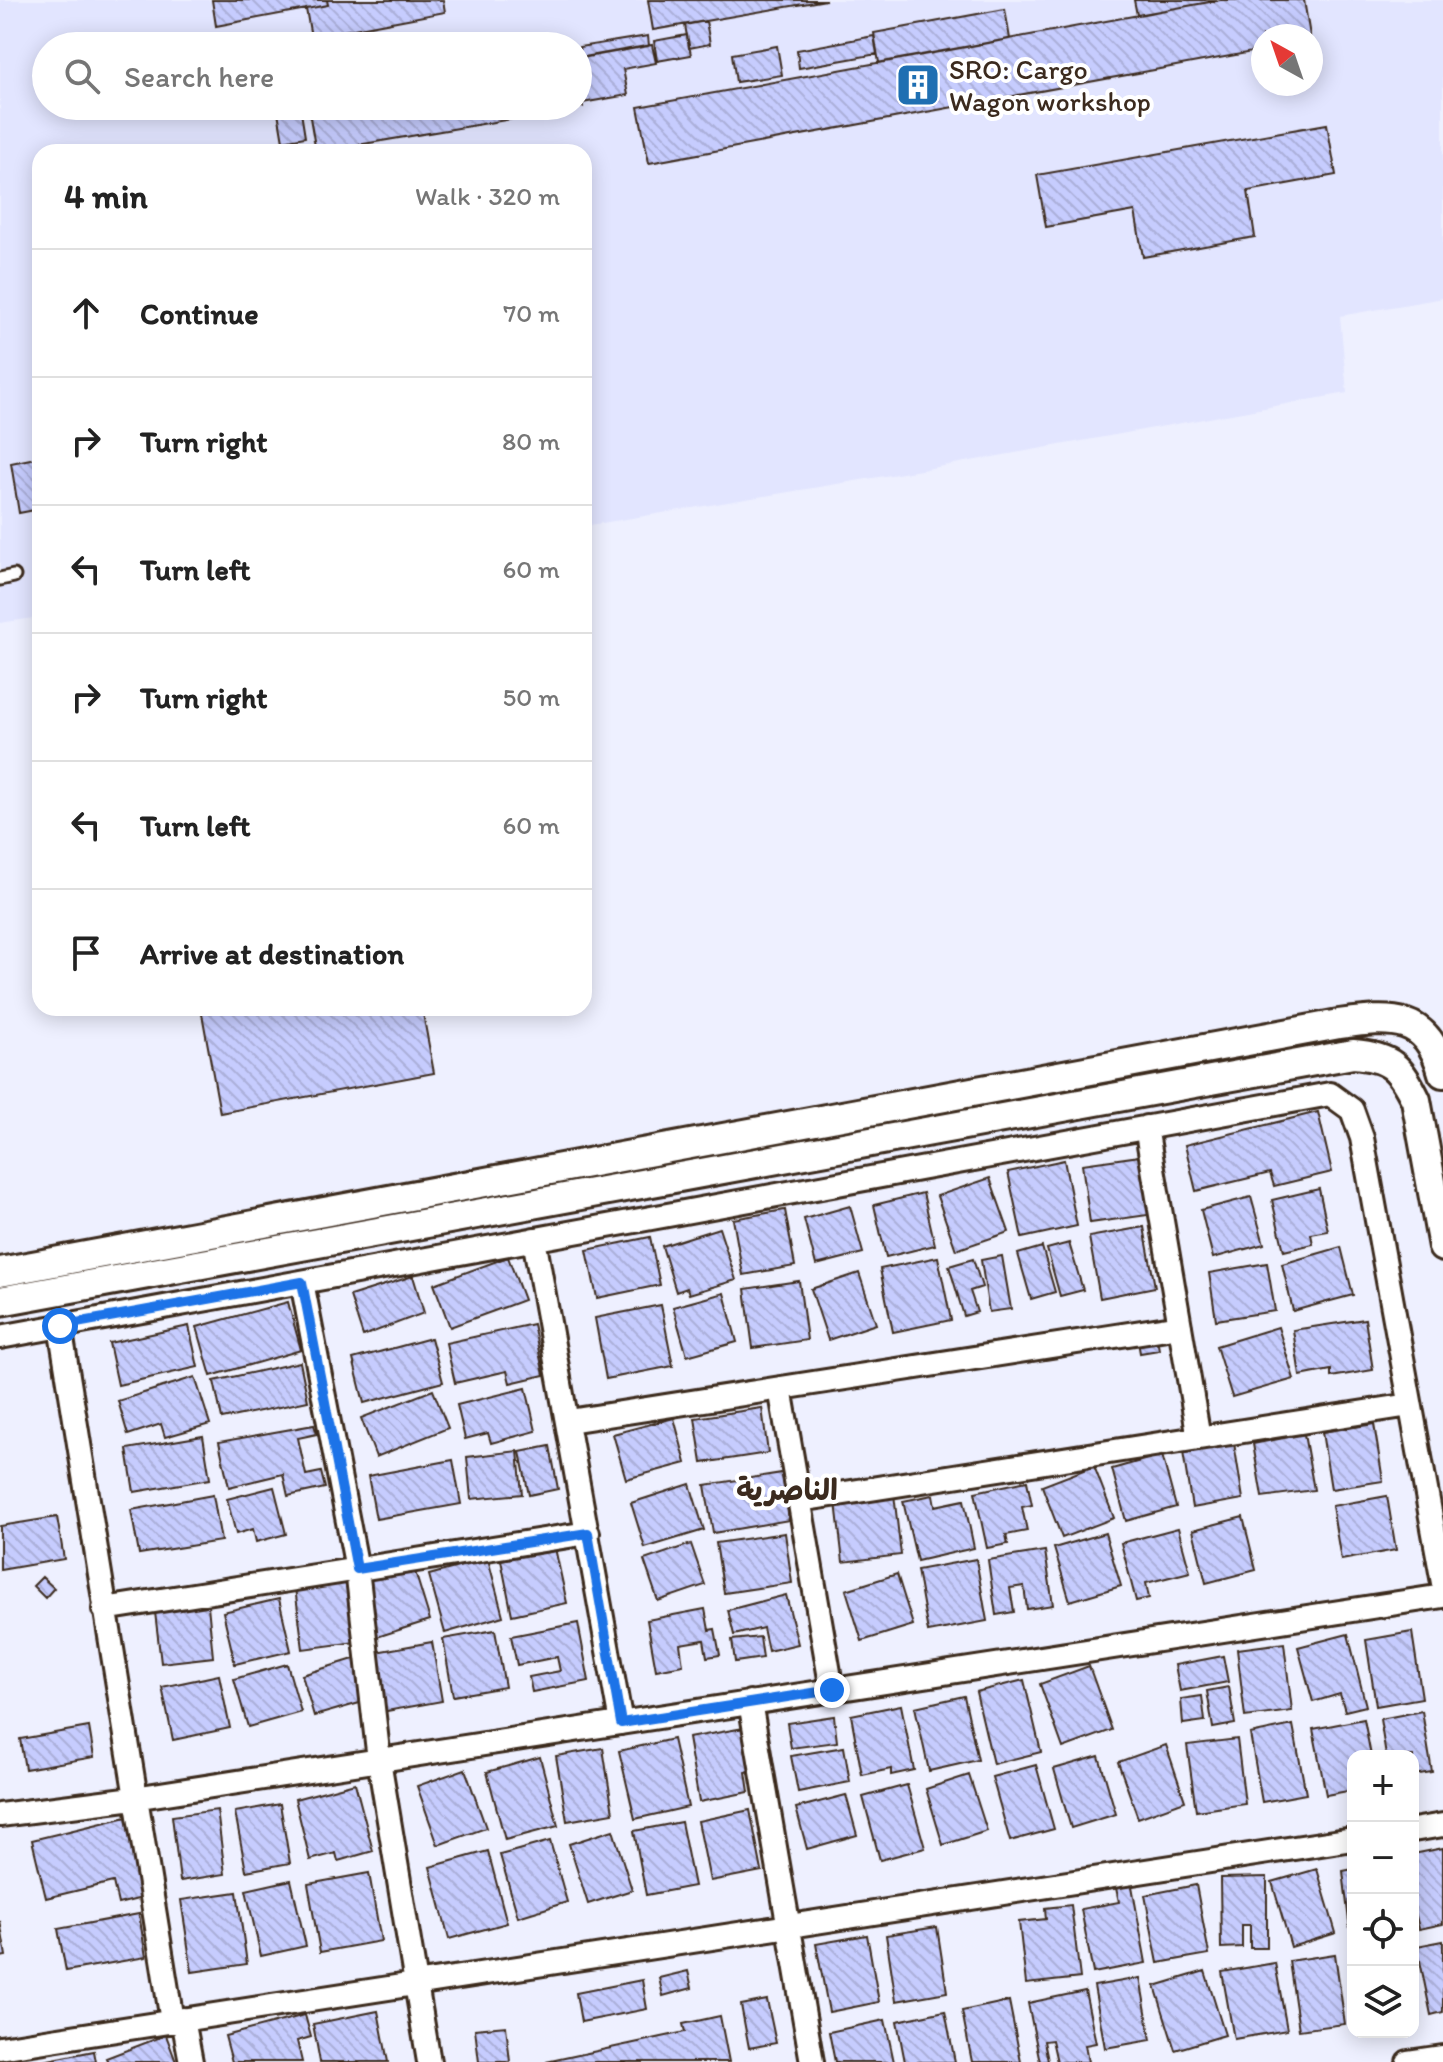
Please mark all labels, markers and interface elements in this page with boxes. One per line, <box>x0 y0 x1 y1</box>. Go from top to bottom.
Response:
north arrow <box>1251 24 1323 96</box>
search box <box>32 32 592 120</box>
place label: SRO: Cargo Wagon workshop <box>949 52 1151 118</box>
icon: search <box>60 54 104 98</box>
text: Search here <box>124 58 274 95</box>
building icon: SRO: Cargo Wagon workshop <box>894 61 942 109</box>
text: 4 min <box>64 176 148 217</box>
text: Walk · 320 m <box>415 180 560 212</box>
icon: ahead <box>64 291 108 335</box>
text: Continue <box>140 295 259 332</box>
text: 70 m <box>503 297 560 329</box>
icon: right <box>64 419 108 463</box>
text: Turn right <box>140 423 268 460</box>
text: 80 m <box>502 425 560 457</box>
icon: left <box>64 547 108 591</box>
text: Turn left <box>140 551 251 588</box>
text: 60 m <box>503 553 560 585</box>
icon: right <box>64 675 108 719</box>
text: Turn right <box>140 679 268 716</box>
text: 50 m <box>503 681 560 713</box>
icon: left <box>64 803 108 847</box>
text: Turn left <box>140 807 251 844</box>
text: 60 m <box>503 809 560 841</box>
icon: arrive <box>64 931 108 975</box>
text: Arrive at destination <box>140 935 404 972</box>
route start <box>42 1308 78 1344</box>
district label: الناصرية <box>736 1471 838 1508</box>
route end <box>814 1672 850 1708</box>
map controls <box>1347 1750 1419 2038</box>
button: + <box>1347 1750 1419 1822</box>
button: − <box>1347 1822 1419 1894</box>
button: locate <box>1347 1894 1419 1966</box>
button: layers <box>1347 1966 1419 2038</box>

